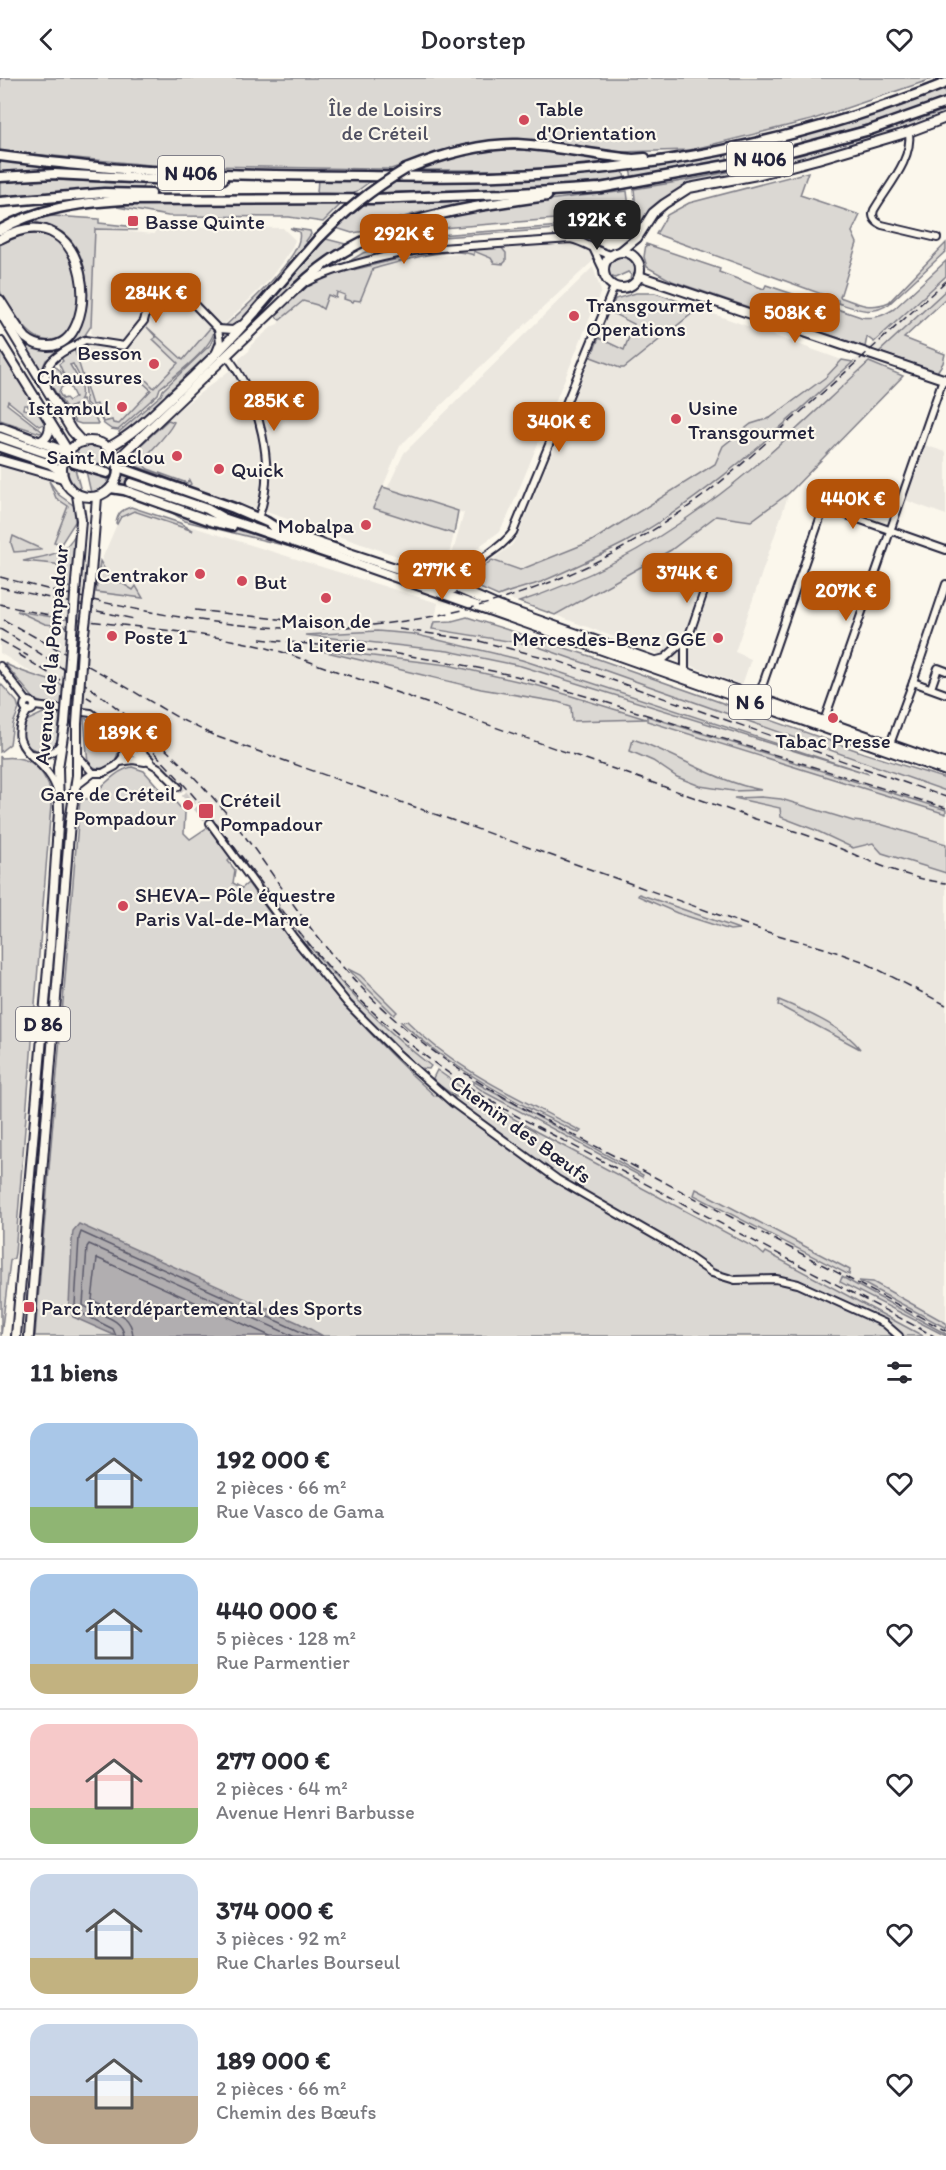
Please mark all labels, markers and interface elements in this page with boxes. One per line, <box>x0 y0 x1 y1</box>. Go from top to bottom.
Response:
icon: back <box>30 23 63 56</box>
text: Doorstep <box>420 23 526 56</box>
icon: heart <box>883 23 916 56</box>
park label: Île de Loisirs de Créteil <box>328 96 442 145</box>
place label: Table d'Orientation <box>536 96 657 145</box>
marker: Table d'Orientation <box>517 113 531 127</box>
road number: N 406 <box>727 142 793 176</box>
road number: N 406 <box>158 156 224 190</box>
pin: 192K € <box>548 200 646 251</box>
text: 192K € <box>568 207 626 231</box>
place label: Basse Quinte <box>145 209 265 234</box>
marker: Basse Quinte <box>126 214 140 228</box>
pin: 292K € <box>355 214 453 265</box>
text: 292K € <box>374 221 434 245</box>
pin: 284K € <box>107 273 205 324</box>
text: 284K € <box>125 280 187 304</box>
place label: Transgourmet Operations <box>586 292 713 341</box>
pin: 508K € <box>746 293 844 344</box>
text: 508K € <box>764 300 826 324</box>
marker: Transgourmet Operations <box>567 309 581 323</box>
place label: Besson Chaussures <box>37 340 142 389</box>
marker: Besson Chaussures <box>147 357 161 371</box>
pin: 285K € <box>225 381 323 432</box>
text: 285K € <box>244 388 304 412</box>
place label: Istambul <box>28 395 110 420</box>
place label: Usine Transgourmet <box>688 395 815 444</box>
marker: Istambul <box>115 400 129 414</box>
pin: 340K € <box>510 402 608 453</box>
text: 340K € <box>527 409 591 433</box>
marker: Usine Transgourmet <box>669 412 683 426</box>
place label: Saint Maclou <box>47 444 165 469</box>
marker: Saint Maclou <box>170 449 184 463</box>
place label: Quick <box>231 457 284 482</box>
marker: Quick <box>212 462 226 476</box>
pin: 440K € <box>804 479 902 530</box>
text: 440K € <box>820 486 886 510</box>
place label: Mobalpa <box>278 513 354 538</box>
marker: Mobalpa <box>359 518 373 532</box>
street label: Avenue de la Pompadour <box>29 544 73 766</box>
pin: 277K € <box>393 550 491 601</box>
pin: 374K € <box>638 553 736 604</box>
text: 277K € <box>412 557 472 581</box>
text: 374K € <box>656 560 718 584</box>
place label: Centrakor <box>97 562 188 587</box>
marker: Centrakor <box>193 567 207 581</box>
place label: But <box>254 569 287 594</box>
pin: 207K € <box>797 571 895 622</box>
marker: But <box>235 574 249 588</box>
text: 207K € <box>815 578 877 602</box>
marker: Maison de la Literie <box>319 591 333 605</box>
place label: Maison de la Literie <box>281 608 371 657</box>
place label: Poste 1 <box>124 624 188 649</box>
place label: Mercesdes-Benz GGE <box>512 626 706 651</box>
marker: Poste 1 <box>105 629 119 643</box>
marker: Mercesdes-Benz GGE <box>711 631 725 645</box>
road number: N 6 <box>729 685 771 719</box>
marker: Tabac Presse <box>826 711 840 725</box>
pin: 189K € <box>79 713 177 764</box>
text: 189K € <box>98 720 158 744</box>
place label: Tabac Presse <box>775 728 891 753</box>
place label: Gare de Créteil Pompadour <box>40 781 177 830</box>
place label: Créteil Pompadour <box>220 787 323 836</box>
marker: Gare de Créteil Pompadour <box>181 798 195 812</box>
marker: Créteil Pompadour <box>197 802 215 820</box>
place label: SHEVA– Pôle équestre Paris Val-de-Marne <box>135 882 336 931</box>
marker: SHEVA– Pôle équestre Paris Val-de-Marne <box>116 899 130 913</box>
road number: D 86 <box>16 1007 70 1041</box>
street label: Chemin des Bœufs <box>446 1069 596 1189</box>
place label: Parc Interdépartemental des Sports <box>41 1295 362 1320</box>
marker: Parc Interdépartemental des Sports <box>22 1300 36 1314</box>
text: 11 biens <box>30 1356 118 1388</box>
icon: filters <box>883 1356 916 1389</box>
text: 192 000 € <box>216 1443 330 1475</box>
icon: home <box>78 1447 150 1519</box>
icon: heart <box>883 1467 916 1500</box>
text: 2 pièces · 66 m² <box>216 1475 346 1499</box>
text: Rue Vasco de Gama <box>216 1499 384 1523</box>
text: 440 000 € <box>216 1594 338 1626</box>
icon: home <box>78 1598 150 1670</box>
icon: heart <box>883 1618 916 1651</box>
text: 5 pièces · 128 m² <box>216 1626 356 1650</box>
text: Rue Parmentier <box>216 1650 350 1674</box>
text: 277 000 € <box>216 1744 330 1776</box>
icon: home <box>78 1748 150 1820</box>
icon: heart <box>883 1768 916 1801</box>
text: 2 pièces · 64 m² <box>216 1776 348 1800</box>
text: Avenue Henri Barbusse <box>216 1800 415 1824</box>
text: 374 000 € <box>216 1894 333 1926</box>
icon: home <box>78 1898 150 1970</box>
icon: heart <box>883 1918 916 1951</box>
text: 3 pièces · 92 m² <box>216 1926 347 1950</box>
text: Rue Charles Bourseul <box>216 1950 400 1974</box>
text: 189 000 € <box>216 2044 331 2076</box>
icon: home <box>78 2048 150 2120</box>
icon: heart <box>883 2068 916 2101</box>
text: 2 pièces · 66 m² <box>216 2076 346 2100</box>
text: Chemin des Bœufs <box>216 2100 376 2124</box>

